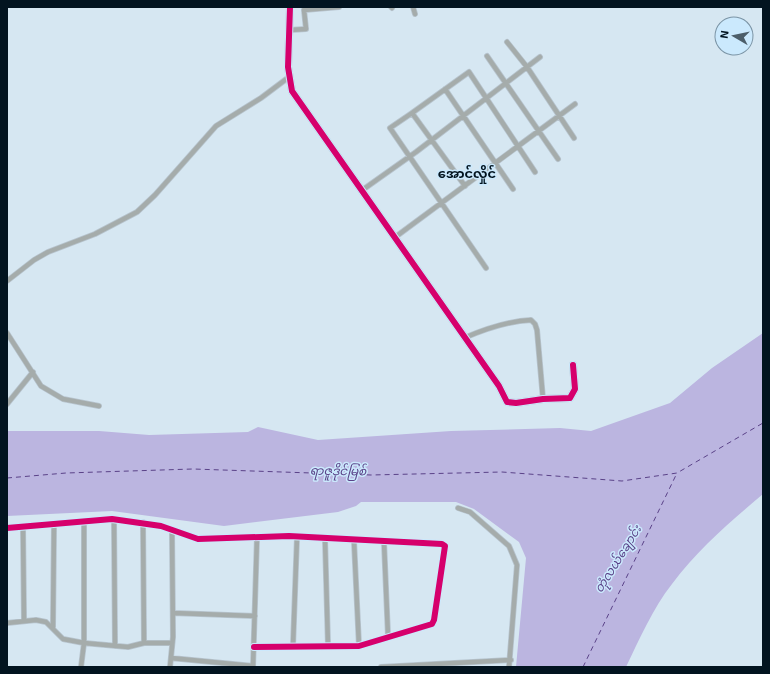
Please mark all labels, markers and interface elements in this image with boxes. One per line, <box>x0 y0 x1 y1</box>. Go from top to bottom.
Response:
north arrow <box>714 16 754 56</box>
text: N <box>717 29 731 39</box>
district label: အောင်လှိုင် <box>438 164 497 184</box>
water label: ရာဇူဒိုင်မြစ် <box>310 462 367 482</box>
water label: တုံလယ်ချောင်း <box>590 521 647 597</box>

